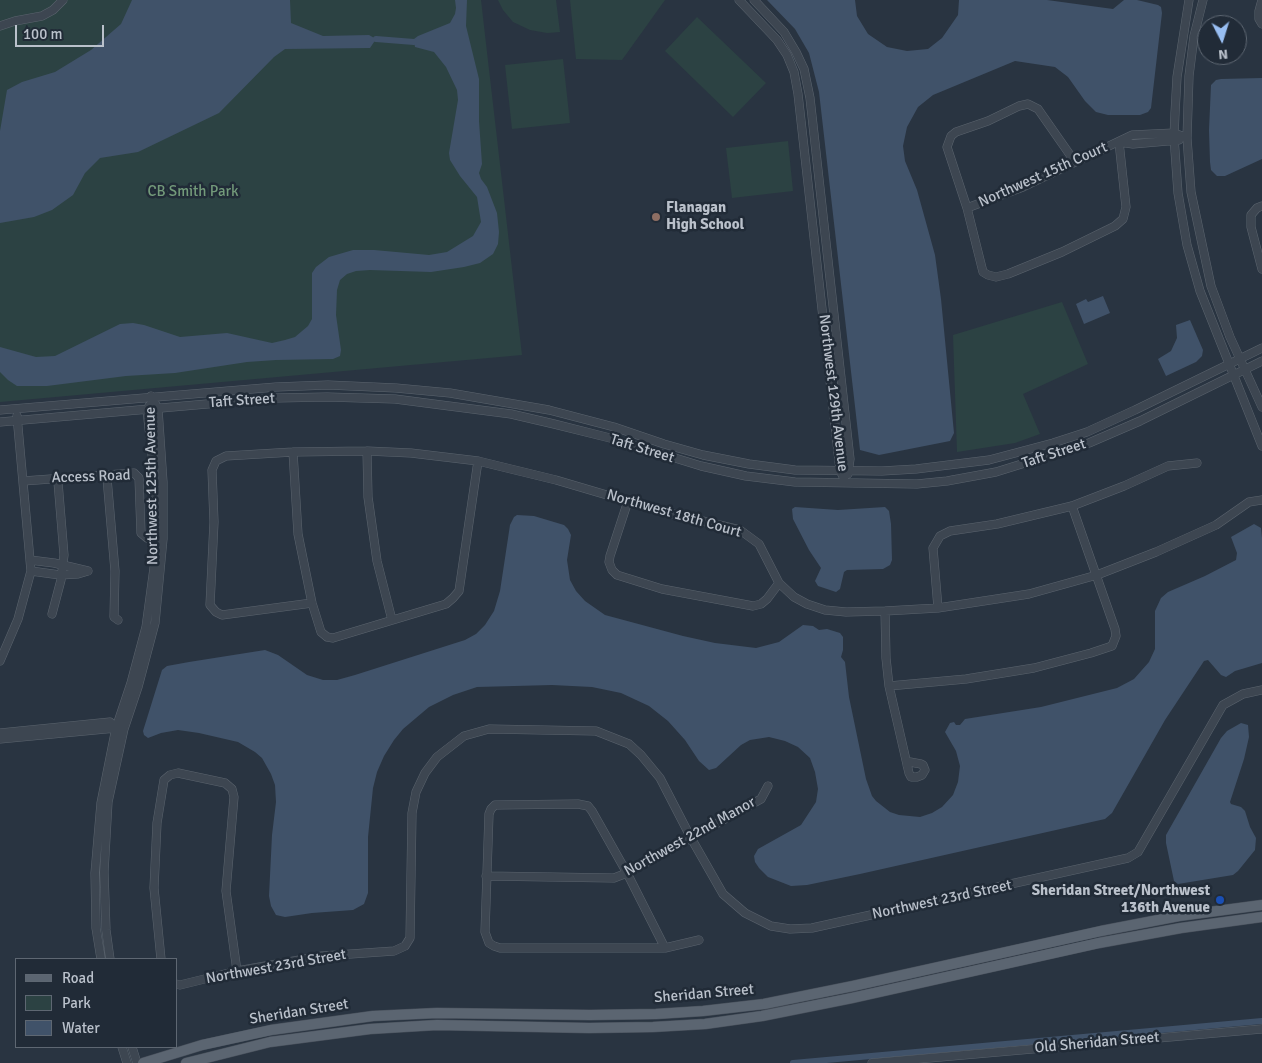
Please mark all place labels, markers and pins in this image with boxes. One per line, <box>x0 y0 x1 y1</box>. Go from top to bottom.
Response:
place label: Flanagan High School <box>666 199 744 234</box>
marker: Flanagan High School <box>650 211 662 223</box>
place label: Sheridan Street/Northwest 136th Avenue <box>1032 882 1210 917</box>
marker: Sheridan Street/Northwest 136th Avenue <box>1214 894 1226 906</box>

